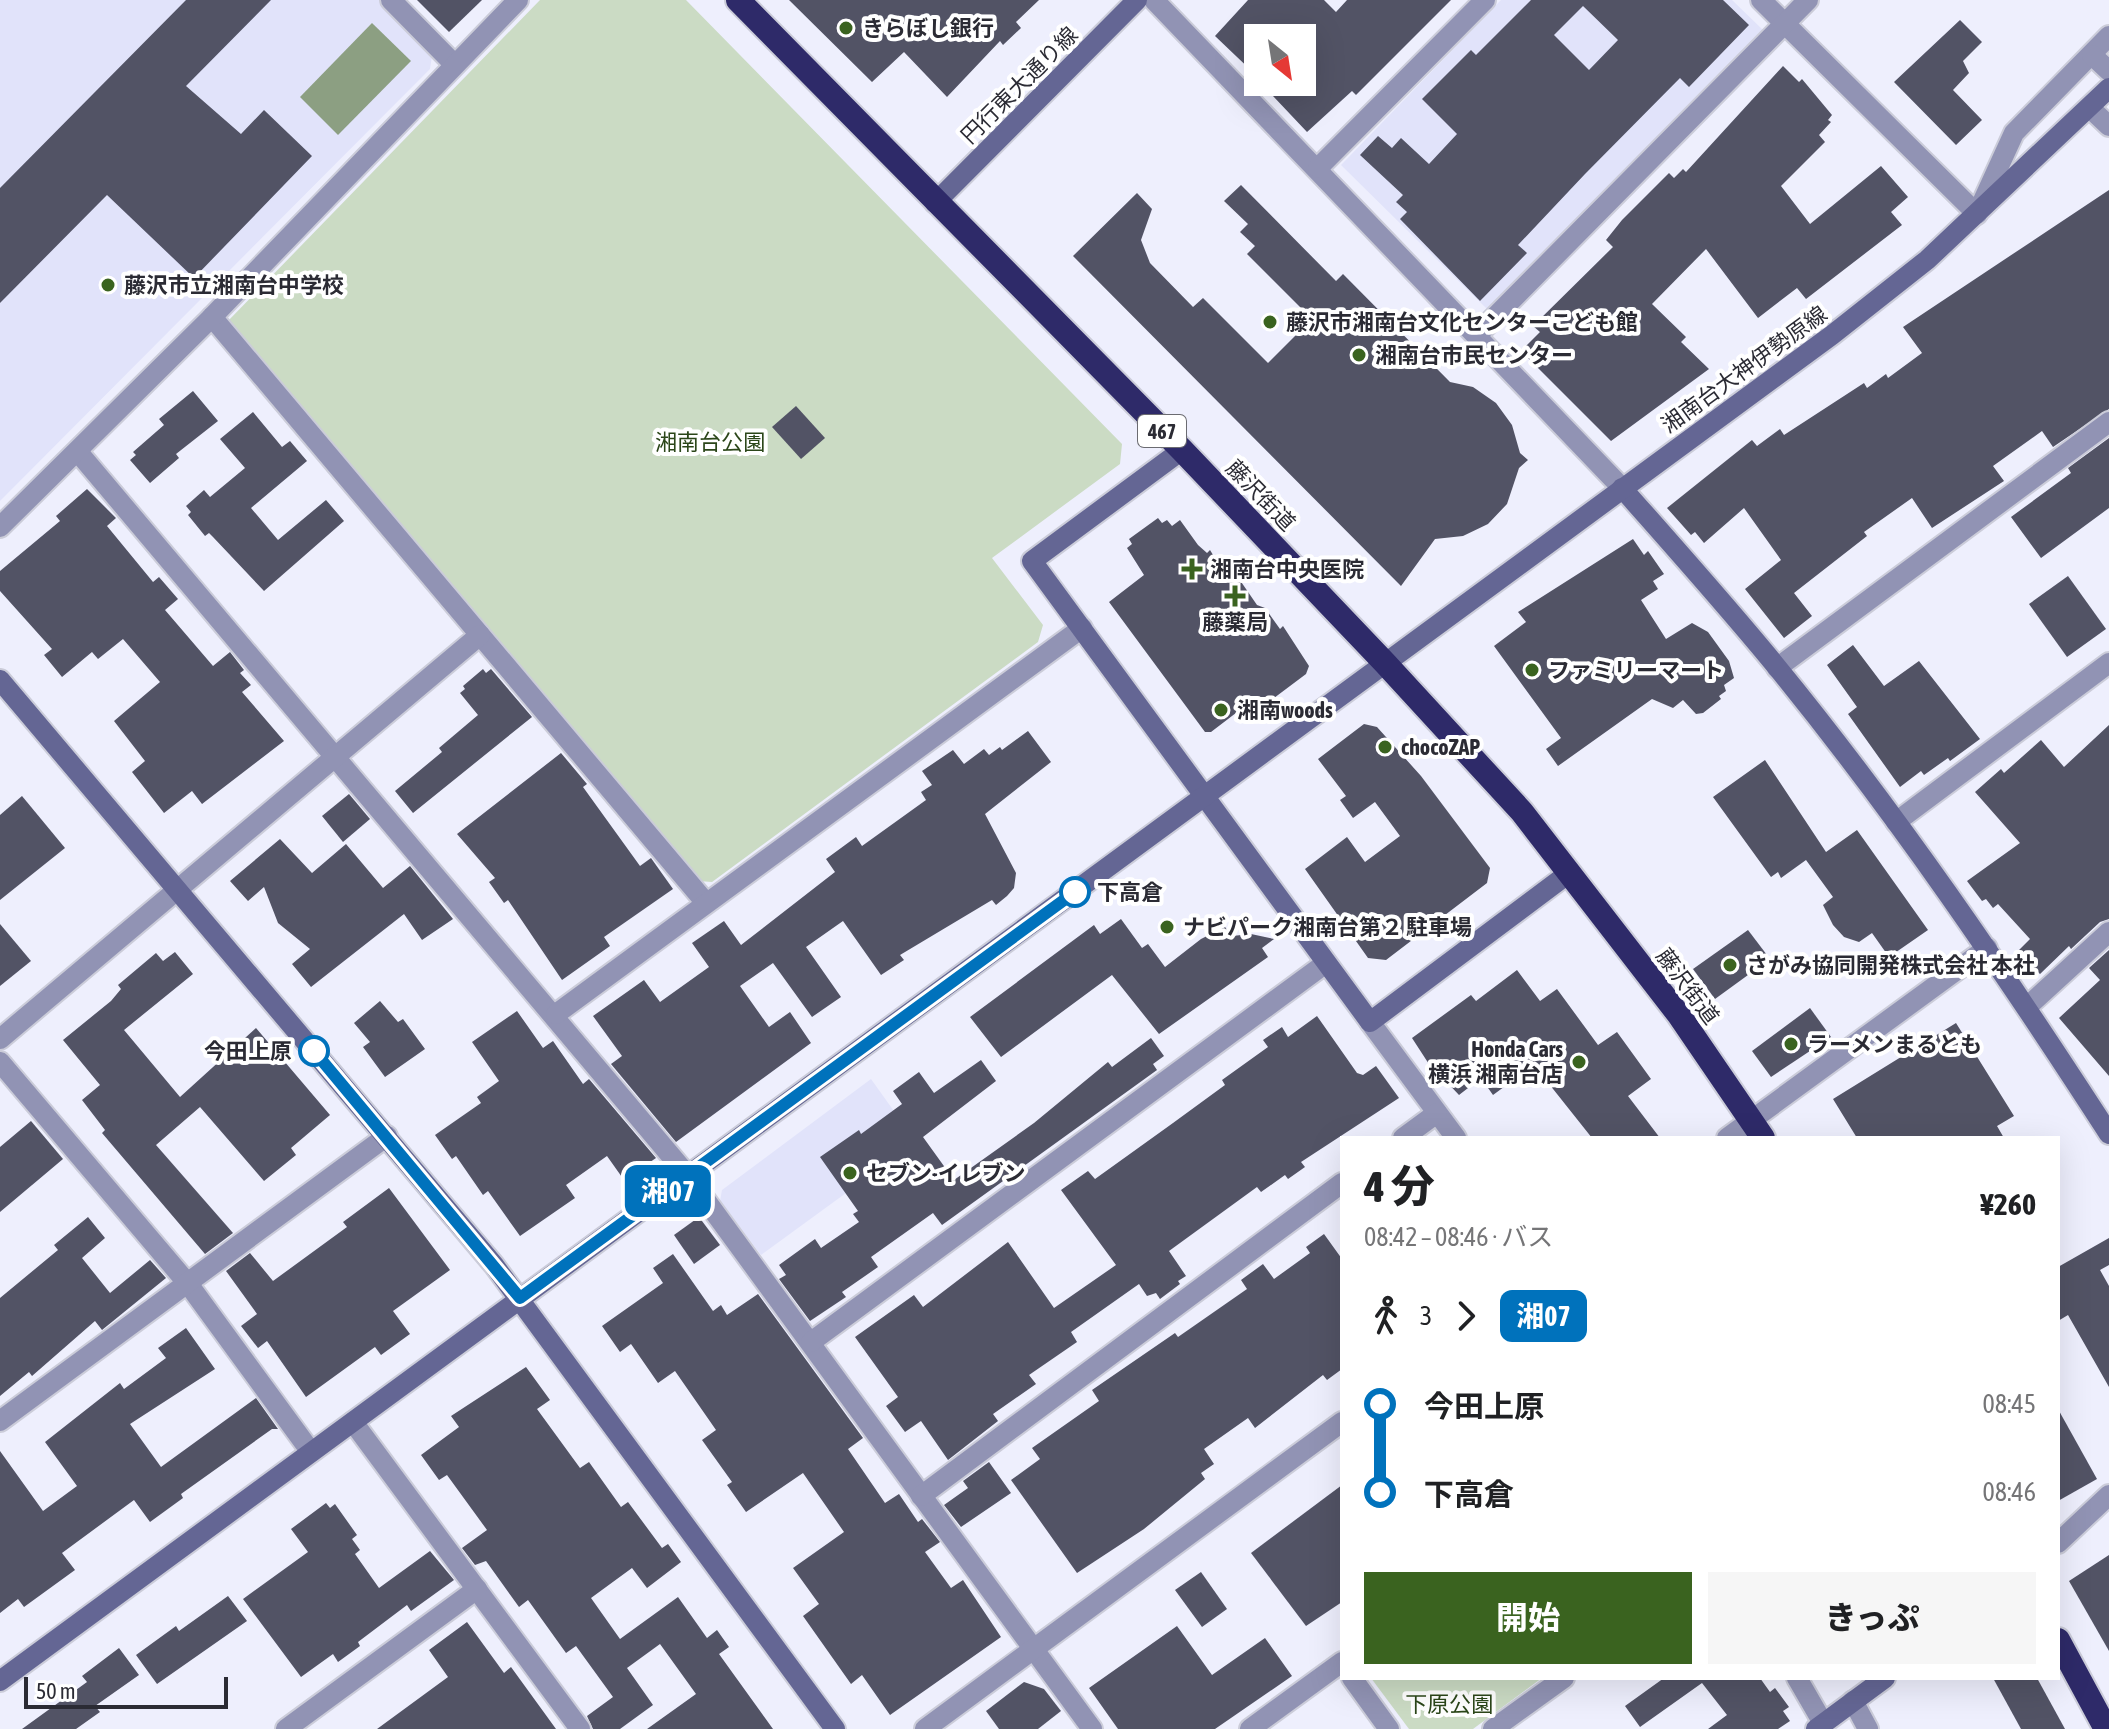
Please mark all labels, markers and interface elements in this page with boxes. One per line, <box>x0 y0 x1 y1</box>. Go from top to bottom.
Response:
place label: きらぼし銀行 <box>862 15 994 41</box>
marker: きらぼし銀行 <box>837 19 855 37</box>
street label: 円行東大通り線 <box>955 21 1083 149</box>
north arrow <box>1244 24 1316 96</box>
map controls <box>1244 24 1316 96</box>
place label: 藤沢市立湘南台中学校 <box>124 272 344 298</box>
marker: 藤沢市立湘南台中学校 <box>99 276 117 294</box>
street label: 湘南台大神伊勢原線 <box>1656 300 1832 438</box>
place label: 藤沢市湘南台文化センターこども館 <box>1286 309 1638 335</box>
marker: 藤沢市湘南台文化センターこども館 <box>1261 313 1279 331</box>
place label: 湘南台市民センター <box>1375 342 1573 368</box>
marker: 湘南台市民センター <box>1350 346 1368 364</box>
road number: 467 <box>1138 415 1186 447</box>
park label: 湘南台公園 <box>655 429 765 455</box>
street label: 藤沢街道 <box>1221 454 1301 536</box>
place label: 湘南台中央医院 <box>1210 556 1364 582</box>
marker: 湘南台中央医院 <box>1181 558 1203 580</box>
marker: 藤薬局 <box>1226 587 1244 605</box>
place label: 藤薬局 <box>1202 609 1268 635</box>
place label: ファミリーマート <box>1548 657 1724 683</box>
marker: ファミリーマート <box>1523 661 1541 679</box>
place label: 湘南woods <box>1237 697 1333 723</box>
marker: 湘南woods <box>1212 701 1230 719</box>
place label: chocoZAP <box>1401 734 1480 760</box>
marker: chocoZAP <box>1376 738 1394 756</box>
marker: 下高倉 <box>1060 877 1090 907</box>
place label: 下高倉 <box>1097 879 1163 905</box>
place label: ナビパーク湘南台第２ 駐車場 <box>1183 914 1472 940</box>
marker: ナビパーク湘南台第２ 駐車場 <box>1158 918 1176 936</box>
street label: 藤沢街道 <box>1651 943 1725 1029</box>
place label: さがみ協同開発株式会社 本社 <box>1746 952 2035 978</box>
marker: さがみ協同開発株式会社 本社 <box>1721 956 1739 974</box>
place label: ラーメンまるとも <box>1807 1031 1982 1057</box>
marker: ラーメンまるとも <box>1782 1035 1800 1053</box>
marker: 今田上原 <box>299 1036 329 1066</box>
place label: Honda Cars 横浜 湘南台店 <box>1428 1036 1563 1087</box>
place label: 今田上原 <box>204 1038 292 1064</box>
marker: Honda Cars 横浜 湘南台店 <box>1570 1053 1588 1071</box>
place label: セブン-イレブン <box>866 1160 1026 1186</box>
text: 4 分 <box>1364 1161 1435 1211</box>
marker: セブン-イレブン <box>841 1164 859 1182</box>
line badge: 湘07 <box>622 1165 714 1217</box>
text: 湘07 <box>641 1175 695 1207</box>
text: ¥260 <box>1980 1187 2036 1221</box>
text: 08:42 – 08:46 · バス <box>1364 1222 1553 1252</box>
icon: walk <box>1364 1294 1408 1338</box>
icon: forward <box>1444 1294 1488 1338</box>
text: 湘07 <box>1516 1300 1571 1332</box>
text: 3 <box>1420 1301 1432 1331</box>
text: 今田上原 <box>1424 1389 1544 1423</box>
text: 08:45 <box>1982 1389 2036 1419</box>
text: 下高倉 <box>1424 1477 1514 1511</box>
text: 08:46 <box>1982 1477 2036 1507</box>
button: 開始 <box>1364 1572 1692 1664</box>
button: きっぷ <box>1708 1572 2036 1664</box>
scale bar <box>24 1673 228 1709</box>
text: 50 m <box>36 1678 76 1704</box>
park label: 下原公園 <box>1405 1691 1493 1717</box>

